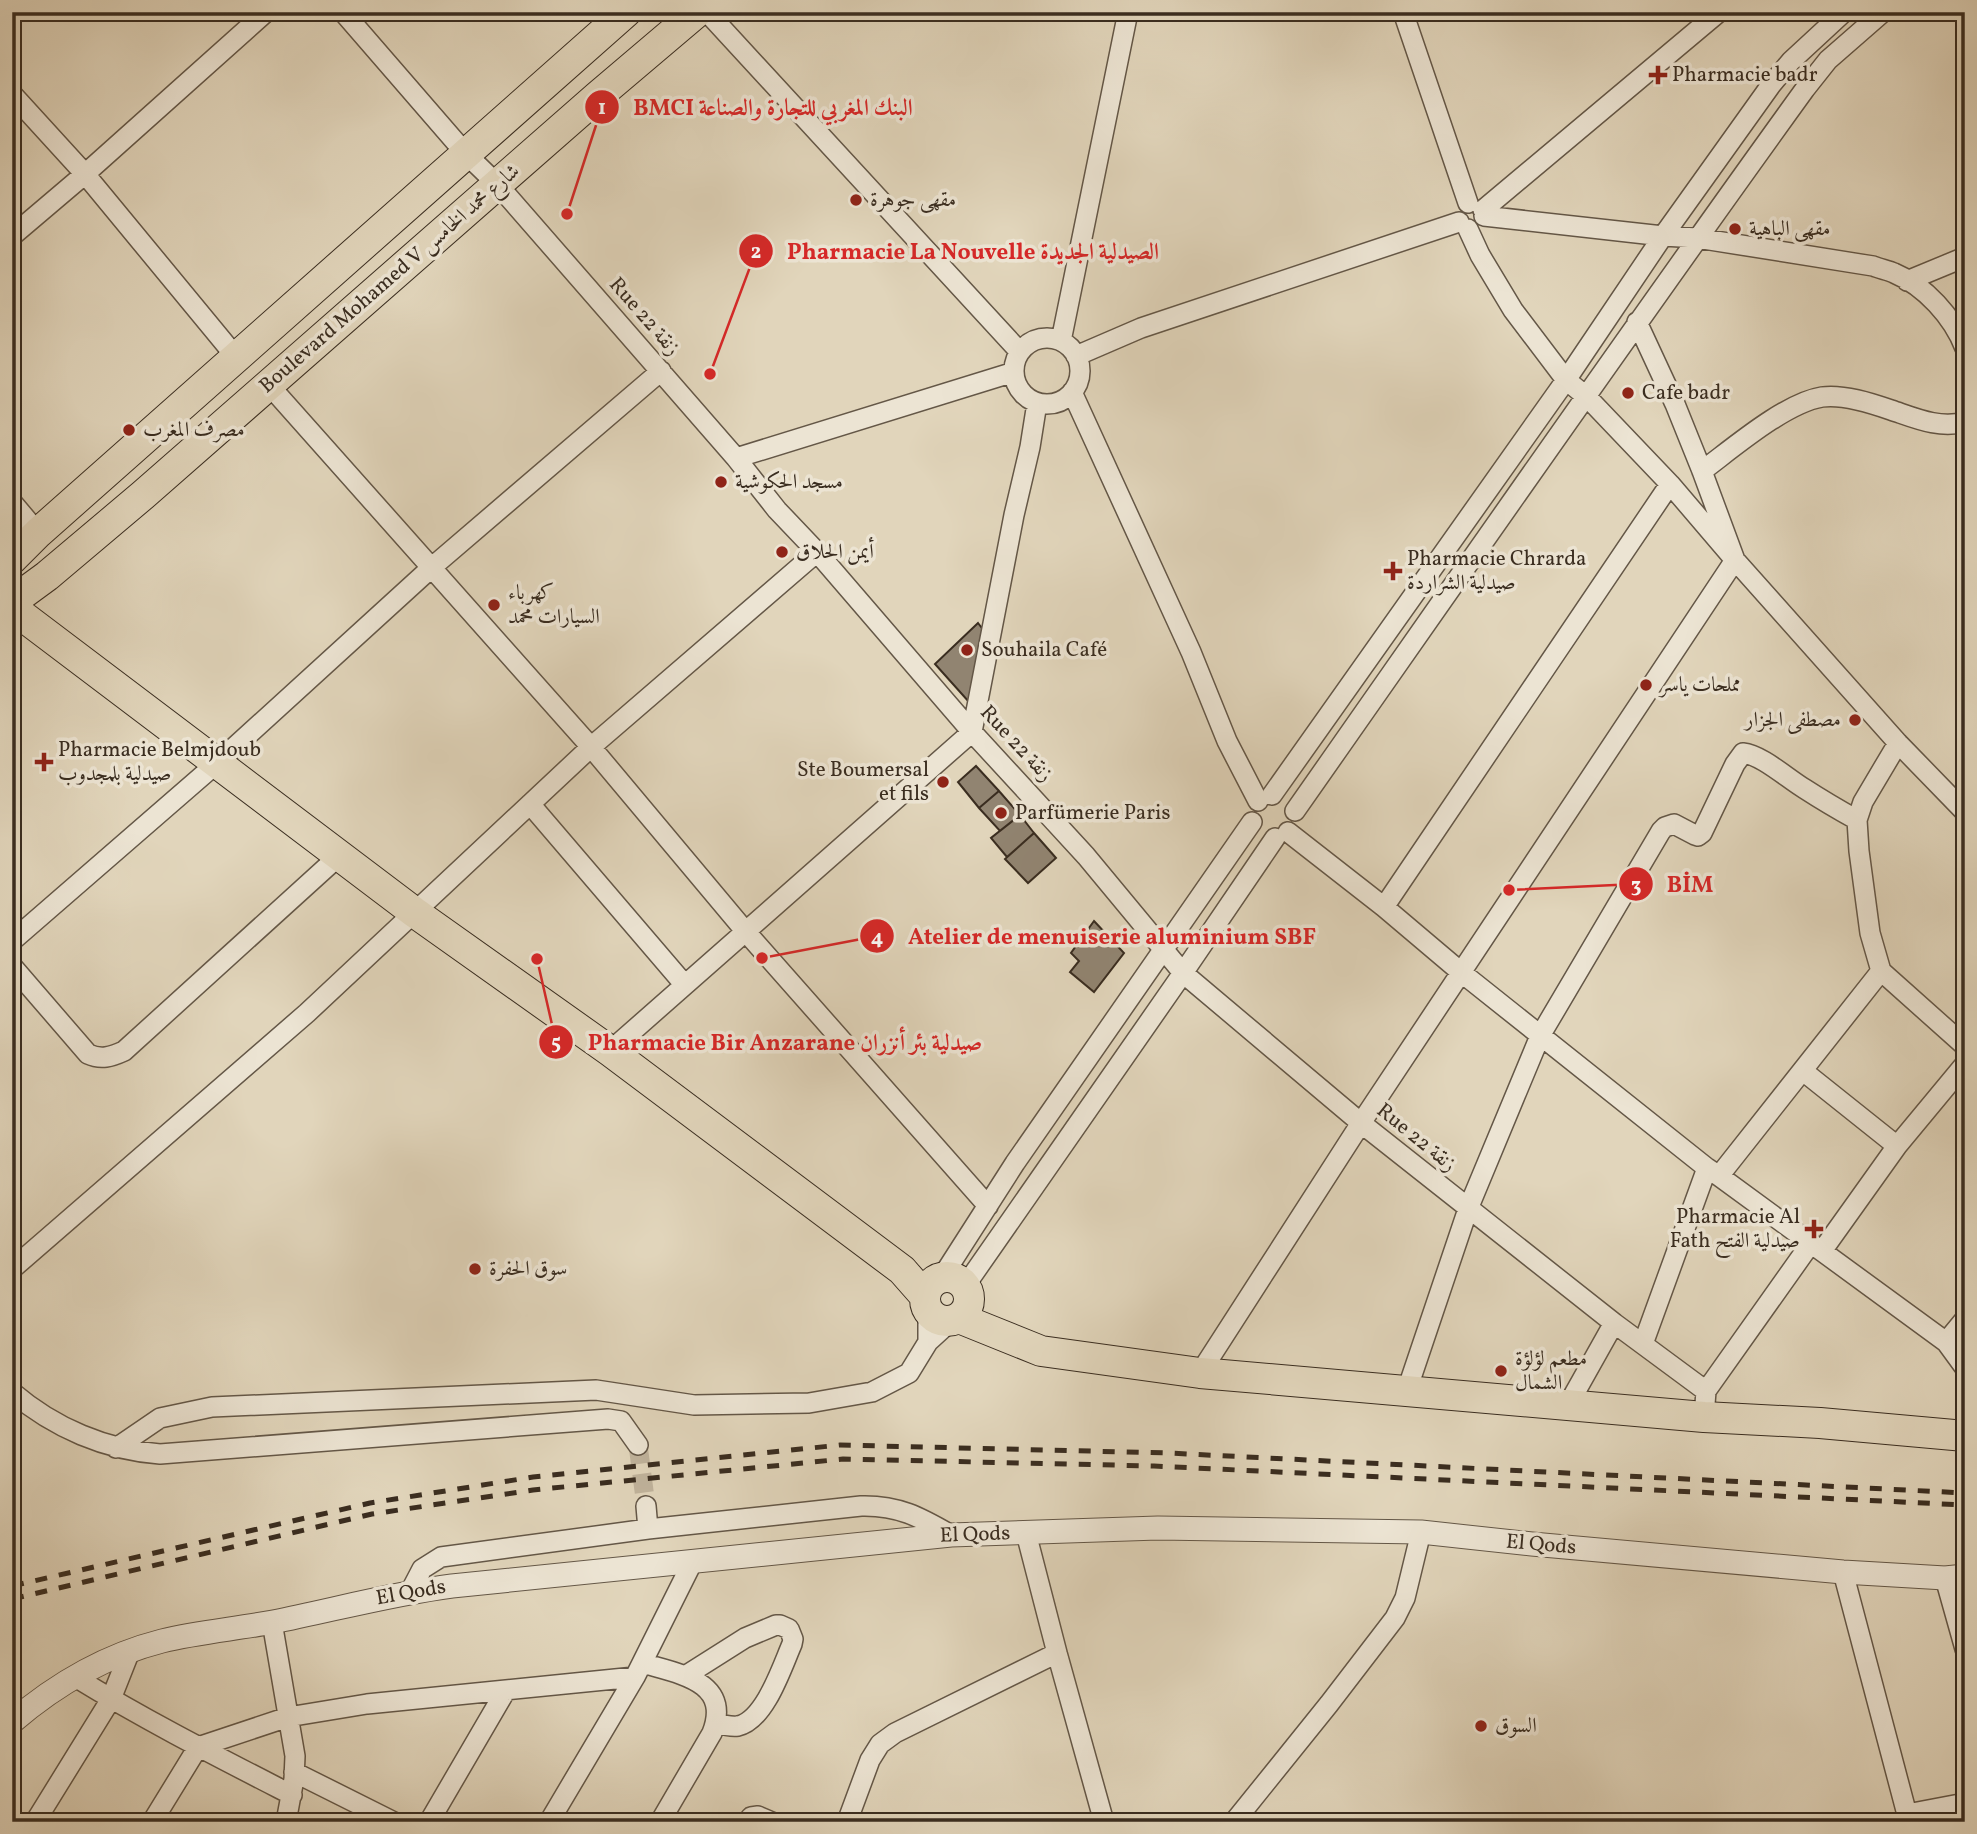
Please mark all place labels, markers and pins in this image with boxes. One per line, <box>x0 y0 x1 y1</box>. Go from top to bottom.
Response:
place label: Pharmacie badr <box>1672 61 1818 90</box>
marker: Pharmacie badr <box>1650 67 1666 83</box>
callout: BMCI البنك المغربي للتجارة والصناعة <box>584 85 927 129</box>
place label: مقهى جوهرة <box>870 186 956 215</box>
marker: مقهى جوهرة <box>848 192 864 208</box>
place label: مقهى الباهية <box>1749 215 1831 244</box>
marker: مقهى الباهية <box>1727 221 1743 237</box>
callout: Pharmacie La Nouvelle الصيدلية الجديدة <box>738 229 1173 273</box>
place label: Cafe badr <box>1642 379 1730 408</box>
marker: Cafe badr <box>1620 385 1636 401</box>
place label: مصرف المغرب <box>143 416 245 445</box>
marker: مصرف المغرب <box>121 422 137 438</box>
place label: مسجد الحكوشية <box>735 468 843 497</box>
marker: مسجد الحكوشية <box>713 474 729 490</box>
place label: أيمن الحلاق <box>796 536 874 567</box>
marker: أيمن الحلاق <box>774 544 790 560</box>
place label: Pharmacie Chrarda صيدلية الشراردة <box>1407 545 1586 598</box>
marker: Pharmacie Chrarda صيدلية الشراردة <box>1385 563 1401 579</box>
place label: كهرباء السيارات محمد <box>508 579 600 632</box>
marker: كهرباء السيارات محمد <box>486 597 502 613</box>
place label: Souhaila Café <box>981 636 1107 665</box>
marker: Souhaila Café <box>959 642 975 658</box>
place label: مملحات ياسر <box>1658 671 1741 700</box>
marker: مملحات ياسر <box>1638 677 1654 693</box>
place label: مصطفى الجزار <box>1743 706 1841 735</box>
marker: مصطفى الجزار <box>1847 712 1863 728</box>
place label: Pharmacie Belmjdoub صيدلية بلمجدوب <box>58 736 261 789</box>
marker: Pharmacie Belmjdoub صيدلية بلمجدوب <box>36 754 52 770</box>
place label: Ste Boumersal et fils <box>797 756 929 809</box>
marker: Ste Boumersal et fils <box>935 774 951 790</box>
place label: Parfümerie Paris <box>1015 799 1170 828</box>
marker: Parfümerie Paris <box>993 805 1009 821</box>
callout: BİM <box>1618 862 1727 906</box>
callout: Atelier de menuiserie aluminium SBF <box>859 914 1330 958</box>
callout: Pharmacie Bir Anzarane صيدلية بئر أنزران <box>539 1020 996 1064</box>
place label: Pharmacie Al Fath صيدلية الفتح <box>1670 1203 1800 1259</box>
marker: Pharmacie Al Fath صيدلية الفتح <box>1806 1221 1822 1237</box>
place label: سوق الحفرة <box>489 1255 568 1284</box>
marker: سوق الحفرة <box>467 1261 483 1277</box>
place label: مطعم لؤلؤة الشمال <box>1515 1345 1587 1398</box>
marker: مطعم لؤلؤة الشمال <box>1493 1363 1509 1379</box>
place label: السوق <box>1495 1712 1537 1741</box>
marker: السوق <box>1473 1718 1489 1734</box>

